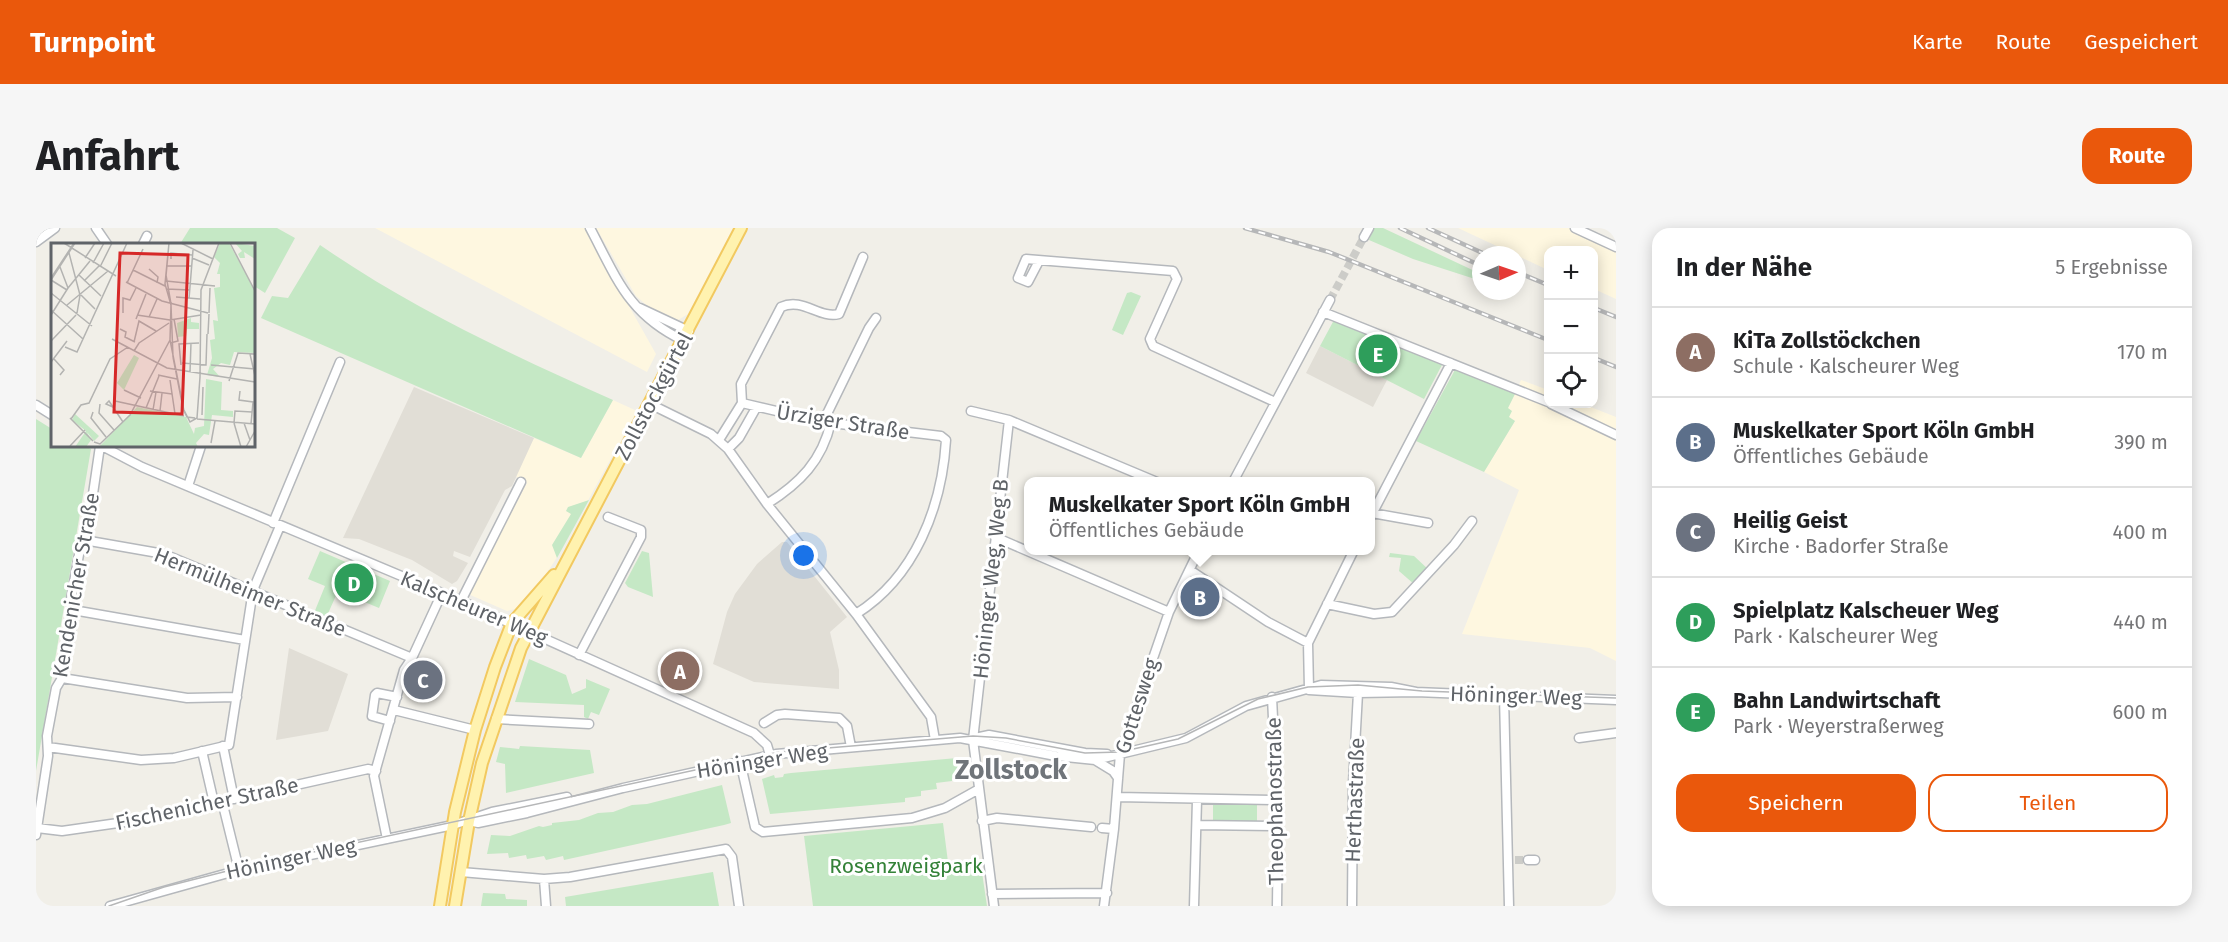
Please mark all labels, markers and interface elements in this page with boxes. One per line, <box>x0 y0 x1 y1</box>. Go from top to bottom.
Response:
text: Turnpoint <box>30 26 155 59</box>
text: Karte <box>1912 29 1963 55</box>
text: Route <box>1996 29 2051 55</box>
text: Gespeichert <box>2084 29 2198 55</box>
button: Route <box>2082 128 2192 184</box>
text: Anfahrt <box>36 131 179 181</box>
inset map <box>51 243 255 447</box>
north arrow <box>1472 246 1526 300</box>
map controls <box>1544 246 1598 408</box>
button: + <box>1544 246 1598 300</box>
text: In der Nähe <box>1676 252 1812 283</box>
text: 5 Ergebnisse <box>2055 255 2168 279</box>
button: − <box>1544 300 1598 354</box>
text: KiTa Zollstöckchen <box>1733 327 1921 354</box>
street label: Zollstockgürtel <box>609 328 699 464</box>
pin: E <box>1358 332 1398 376</box>
text: A <box>1690 340 1701 364</box>
text: 170 m <box>2117 340 2168 364</box>
button: locate <box>1544 354 1598 408</box>
text: Schule · Kalscheurer Weg <box>1733 354 1959 378</box>
street label: Ürziger Straße <box>775 399 911 445</box>
text: Muskelkater Sport Köln GmbH <box>1733 417 2035 444</box>
text: B <box>1689 430 1702 454</box>
text: 390 m <box>2114 430 2168 454</box>
text: Öffentliches Gebäude <box>1733 444 1929 468</box>
popup <box>1024 477 1375 555</box>
street label: Höninger Weg, Weg B <box>968 478 1014 680</box>
street label: Kendenicher Straße <box>47 491 105 679</box>
text: Muskelkater Sport Köln GmbH <box>1049 491 1350 518</box>
text: Heilig Geist <box>1733 507 1848 534</box>
text: Öffentliches Gebäude <box>1049 518 1244 542</box>
text: C <box>1690 520 1701 544</box>
text: 400 m <box>2113 520 2168 544</box>
text: Kirche · Badorfer Straße <box>1733 534 1949 558</box>
your location <box>789 541 818 570</box>
street label: Hermülheimer Straße <box>150 542 350 642</box>
pin: D <box>334 560 374 606</box>
street label: Kalscheurer Weg <box>396 565 552 651</box>
pin: B <box>1180 574 1220 620</box>
text: Spielplatz Kalscheuer Weg <box>1733 597 1999 624</box>
text: D <box>1689 610 1702 634</box>
text: 440 m <box>2113 610 2168 634</box>
text: Park · Kalscheurer Weg <box>1733 624 1938 648</box>
pin: A <box>660 648 700 694</box>
street label: Gottesweg <box>1109 655 1165 757</box>
pin: C <box>404 658 442 702</box>
street label: Höninger Weg <box>1449 681 1583 711</box>
text: Bahn Landwirtschaft <box>1733 687 1940 714</box>
text: E <box>1690 700 1701 724</box>
text: 600 m <box>2113 700 2168 724</box>
text: Park · Weyerstraßerweg <box>1733 714 1944 738</box>
street label: Theophanostraße <box>1261 717 1289 885</box>
street label: Herthastraße <box>1340 737 1370 863</box>
street label: Höninger Weg <box>695 738 829 784</box>
district label: Zollstock <box>955 754 1068 786</box>
street label: Fischenicher Straße <box>113 772 301 836</box>
button: Speichern <box>1676 774 1916 832</box>
button: Teilen <box>1928 774 2168 832</box>
street label: Höninger Weg <box>224 833 358 885</box>
park label: Rosenzweigpark <box>829 853 983 879</box>

